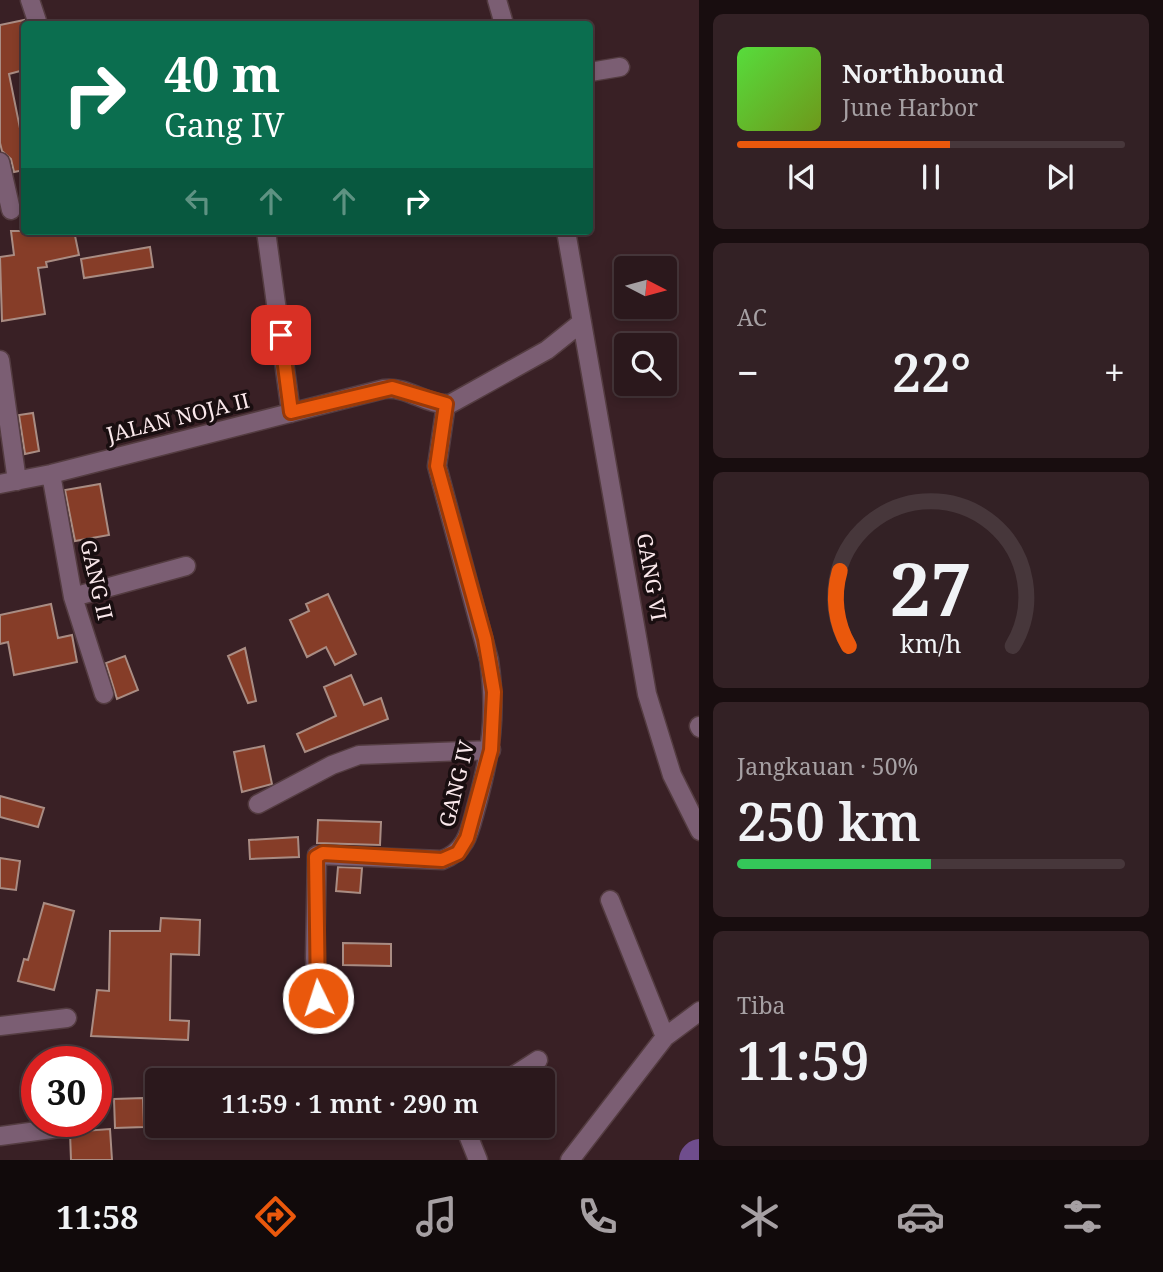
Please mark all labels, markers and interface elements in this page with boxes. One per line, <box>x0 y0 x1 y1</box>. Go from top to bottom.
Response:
text: 40 m <box>164 40 280 106</box>
icon: right <box>49 49 140 140</box>
text: Northbound <box>842 55 1004 91</box>
text: June Harbor <box>842 91 978 123</box>
text: Gang IV <box>164 103 284 146</box>
icon: previous <box>783 158 821 196</box>
icon: pause <box>912 158 950 196</box>
icon: next <box>1041 158 1079 196</box>
icon: left <box>179 182 217 220</box>
icon: ahead <box>252 182 290 220</box>
icon: ahead <box>325 182 363 220</box>
icon: right <box>398 182 436 220</box>
north arrow <box>614 256 677 318</box>
map controls <box>614 256 677 396</box>
text: AC <box>737 301 767 333</box>
pin <box>251 305 311 365</box>
icon: arrive <box>262 316 300 354</box>
button: search <box>614 333 677 396</box>
text: 22° <box>892 336 971 407</box>
text: − <box>737 346 759 398</box>
text: + <box>1104 346 1125 398</box>
street label: JALAN NOJA II <box>102 386 252 449</box>
street label: GANG VI <box>631 531 673 623</box>
street label: GANG II <box>74 537 120 623</box>
text: 27 <box>890 538 972 637</box>
text: km/h <box>900 626 962 660</box>
street label: GANG IV <box>432 737 480 830</box>
text: Jangkauan · 50% <box>737 750 918 782</box>
text: 250 km <box>737 785 921 856</box>
position arrow <box>281 961 355 1035</box>
text: Tiba <box>737 989 786 1021</box>
text: 11:59 <box>737 1024 870 1095</box>
speed limit sign: 30 <box>21 1046 112 1137</box>
text: 11:59 · 1 mnt · 290 m <box>221 1085 479 1121</box>
icon: directions <box>251 1192 300 1241</box>
icon: music <box>412 1192 461 1241</box>
icon: phone <box>573 1192 622 1241</box>
icon: climate <box>735 1192 784 1241</box>
icon: car <box>896 1192 945 1241</box>
icon: filters <box>1058 1192 1107 1241</box>
text: 11:58 <box>56 1195 138 1238</box>

